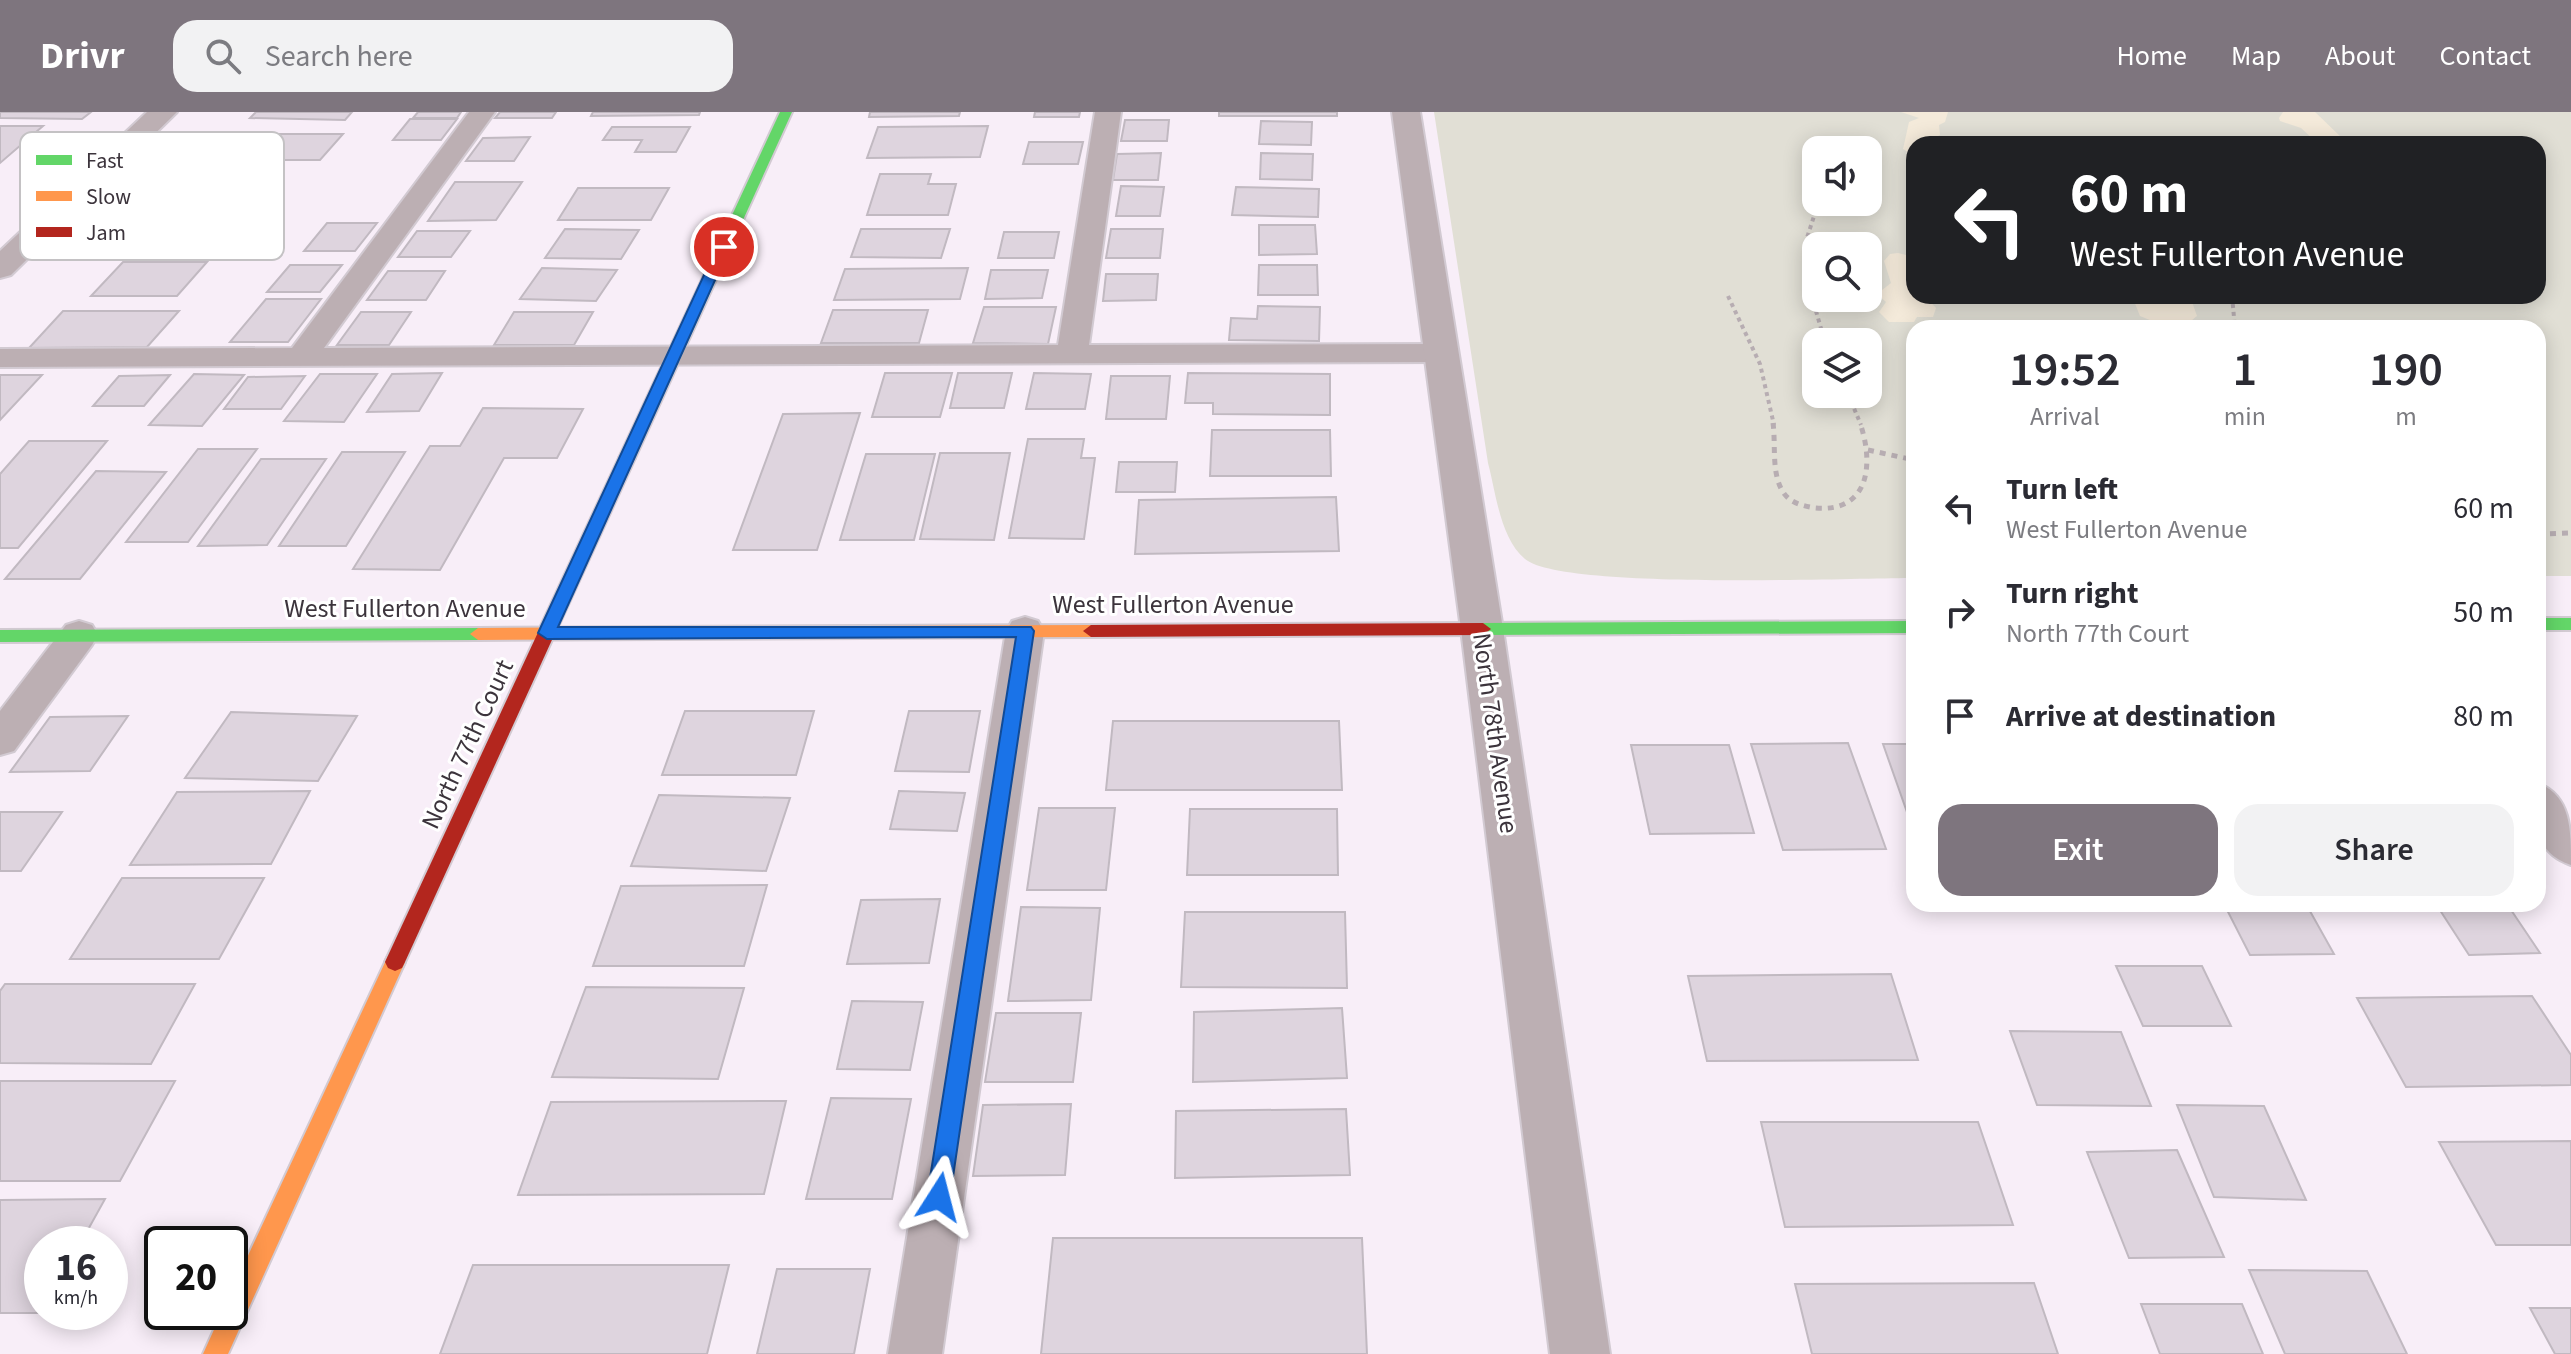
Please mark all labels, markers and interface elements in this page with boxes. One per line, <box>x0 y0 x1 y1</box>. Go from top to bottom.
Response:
search box <box>173 20 733 92</box>
text: Drivr <box>40 29 125 83</box>
icon: search <box>201 34 245 78</box>
text: Search here <box>265 35 413 78</box>
text: Home <box>2116 36 2187 76</box>
text: Map <box>2231 36 2281 76</box>
text: About <box>2325 36 2396 76</box>
text: Contact <box>2440 36 2531 76</box>
legend <box>20 132 284 260</box>
map controls <box>1802 136 1882 408</box>
button: sound <box>1802 136 1882 216</box>
text: Fast <box>86 145 124 177</box>
text: 60 m <box>2070 155 2188 234</box>
icon: left <box>1938 168 2042 272</box>
text: Slow <box>86 181 131 213</box>
pin <box>690 213 758 281</box>
text: Jam <box>86 217 126 249</box>
icon: arrive <box>702 225 746 269</box>
text: West Fullerton Avenue <box>2070 229 2404 280</box>
button: search <box>1802 232 1882 312</box>
button: layers <box>1802 328 1882 408</box>
text: 19:52 <box>2009 336 2121 404</box>
text: 1 <box>2233 336 2257 404</box>
text: 190 <box>2369 336 2443 404</box>
text: Arrival <box>2030 398 2100 435</box>
text: min <box>2224 398 2266 435</box>
text: m <box>2395 398 2417 435</box>
text: Turn left <box>2006 468 2118 511</box>
icon: left <box>1938 486 1982 530</box>
text: 60 m <box>2453 487 2514 530</box>
text: West Fullerton Avenue <box>2006 511 2248 548</box>
text: Turn right <box>2006 572 2138 615</box>
street label: West Fullerton Avenue <box>1052 586 1294 623</box>
street label: West Fullerton Avenue <box>284 590 526 627</box>
icon: right <box>1938 590 1982 634</box>
text: 50 m <box>2453 591 2514 634</box>
text: North 77th Court <box>2006 615 2189 652</box>
street label: North 78th Avenue <box>1463 630 1528 836</box>
street label: North 77th Court <box>412 653 523 835</box>
icon: arrive <box>1938 694 1982 738</box>
text: Arrive at destination <box>2006 695 2276 738</box>
text: 80 m <box>2453 695 2514 738</box>
button: Exit <box>1938 804 2218 896</box>
button: Share <box>2234 804 2514 896</box>
position arrow <box>897 1155 981 1239</box>
speed limit sign: 20 <box>144 1226 248 1330</box>
text: 16 <box>55 1239 97 1296</box>
text: km/h <box>54 1284 98 1312</box>

